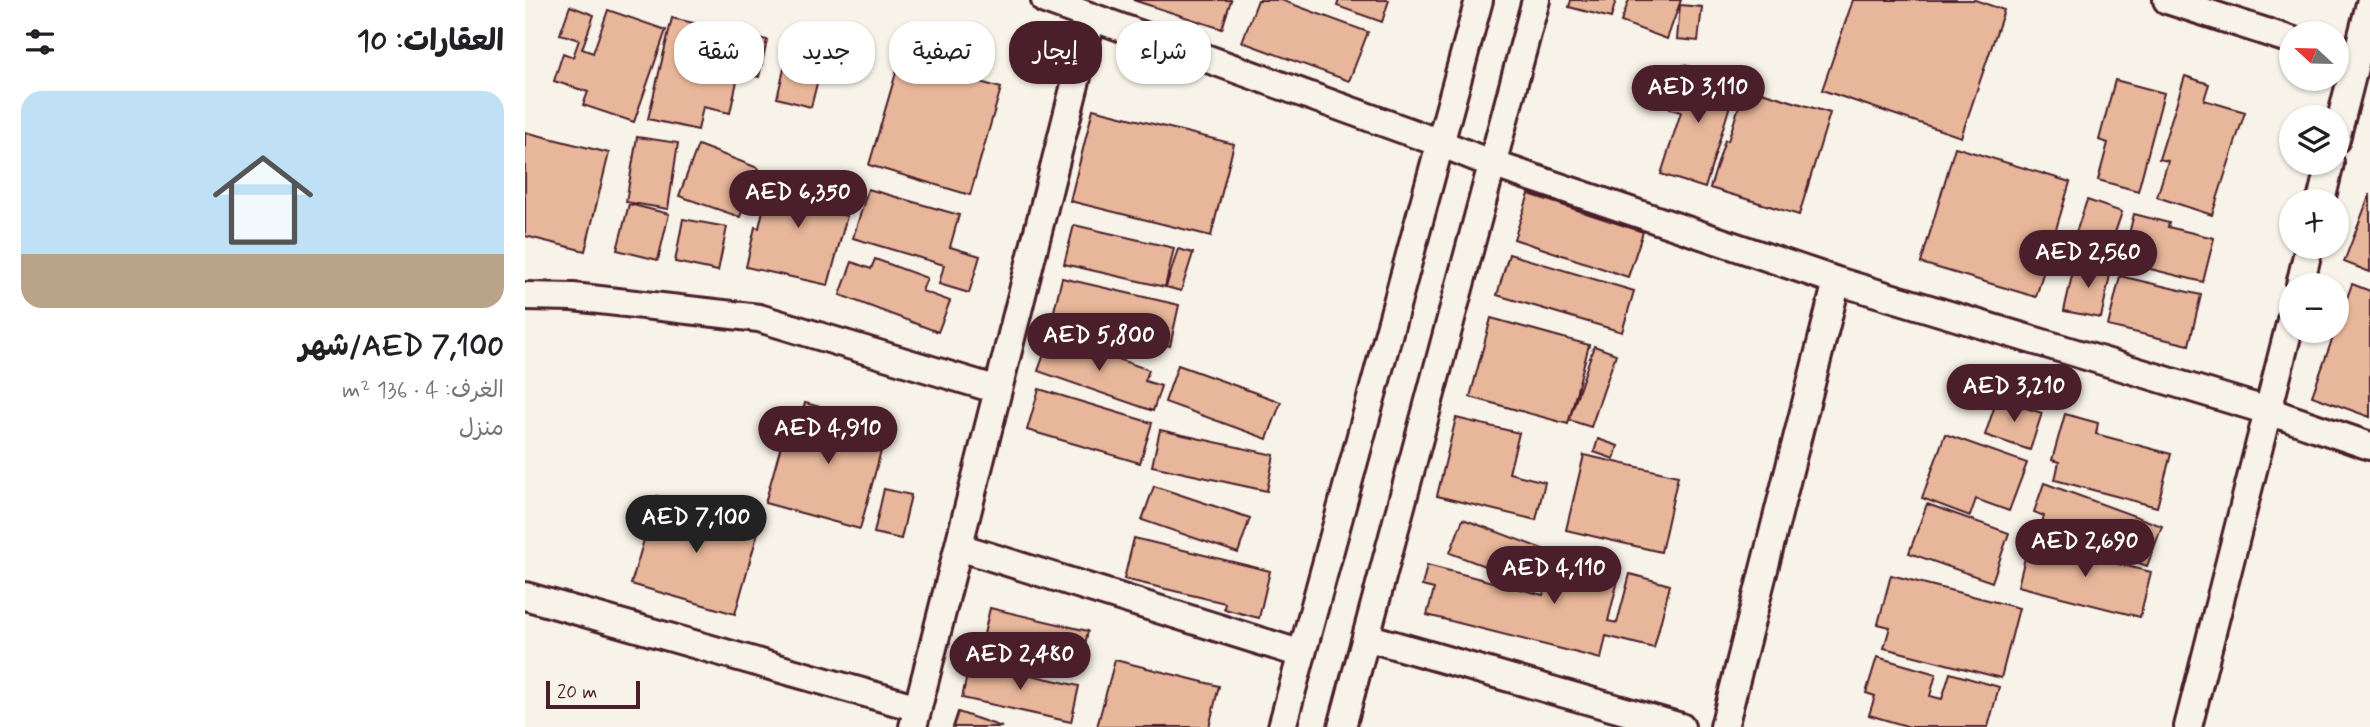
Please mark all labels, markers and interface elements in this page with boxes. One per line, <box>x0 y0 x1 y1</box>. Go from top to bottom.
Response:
chip: شقة <box>674 21 764 84</box>
chip: جديد <box>778 21 875 84</box>
chip: تصفية <box>889 21 995 84</box>
chip: إيجار <box>1009 21 1102 84</box>
chip: شراء <box>1116 21 1211 84</box>
north arrow <box>2279 21 2349 91</box>
map controls <box>2279 21 2349 343</box>
text: العقارات: 10 <box>357 22 504 61</box>
icon: filters <box>21 23 59 61</box>
pin: AED 3,110 <box>1618 66 1778 125</box>
text: AED 3,110 <box>1648 73 1748 103</box>
button: layers <box>2279 105 2349 175</box>
icon: home <box>200 137 326 263</box>
pin: AED 6,350 <box>718 170 878 230</box>
text: AED 6,350 <box>745 178 851 208</box>
button: + <box>2279 189 2349 259</box>
pin: AED 2,560 <box>2008 230 2168 290</box>
text: AED 2,560 <box>2035 238 2141 268</box>
button: − <box>2279 273 2349 343</box>
pin: AED 5,800 <box>1019 314 1179 373</box>
text: AED 5,800 <box>1043 321 1155 351</box>
text: AED 7,100/شهر <box>299 327 504 366</box>
pin: AED 3,210 <box>1934 364 2094 424</box>
text: AED 3,210 <box>1963 372 2065 402</box>
text: الغرف: 4 · 136 m² <box>342 376 504 406</box>
pin: AED 4,910 <box>748 406 908 466</box>
text: منزل <box>459 414 504 444</box>
text: AED 4,910 <box>774 414 882 444</box>
pin: AED 7,100 <box>616 496 776 555</box>
text: AED 7,100 <box>642 503 750 533</box>
pin: AED 2,690 <box>2005 520 2165 579</box>
text: AED 2,690 <box>2031 527 2139 557</box>
pin: AED 4,110 <box>1474 546 1634 606</box>
text: AED 4,110 <box>1502 554 1606 584</box>
pin: AED 2,480 <box>940 632 1100 692</box>
text: AED 2,480 <box>966 640 1074 670</box>
scale bar <box>546 678 641 710</box>
text: 20 m <box>557 680 597 705</box>

